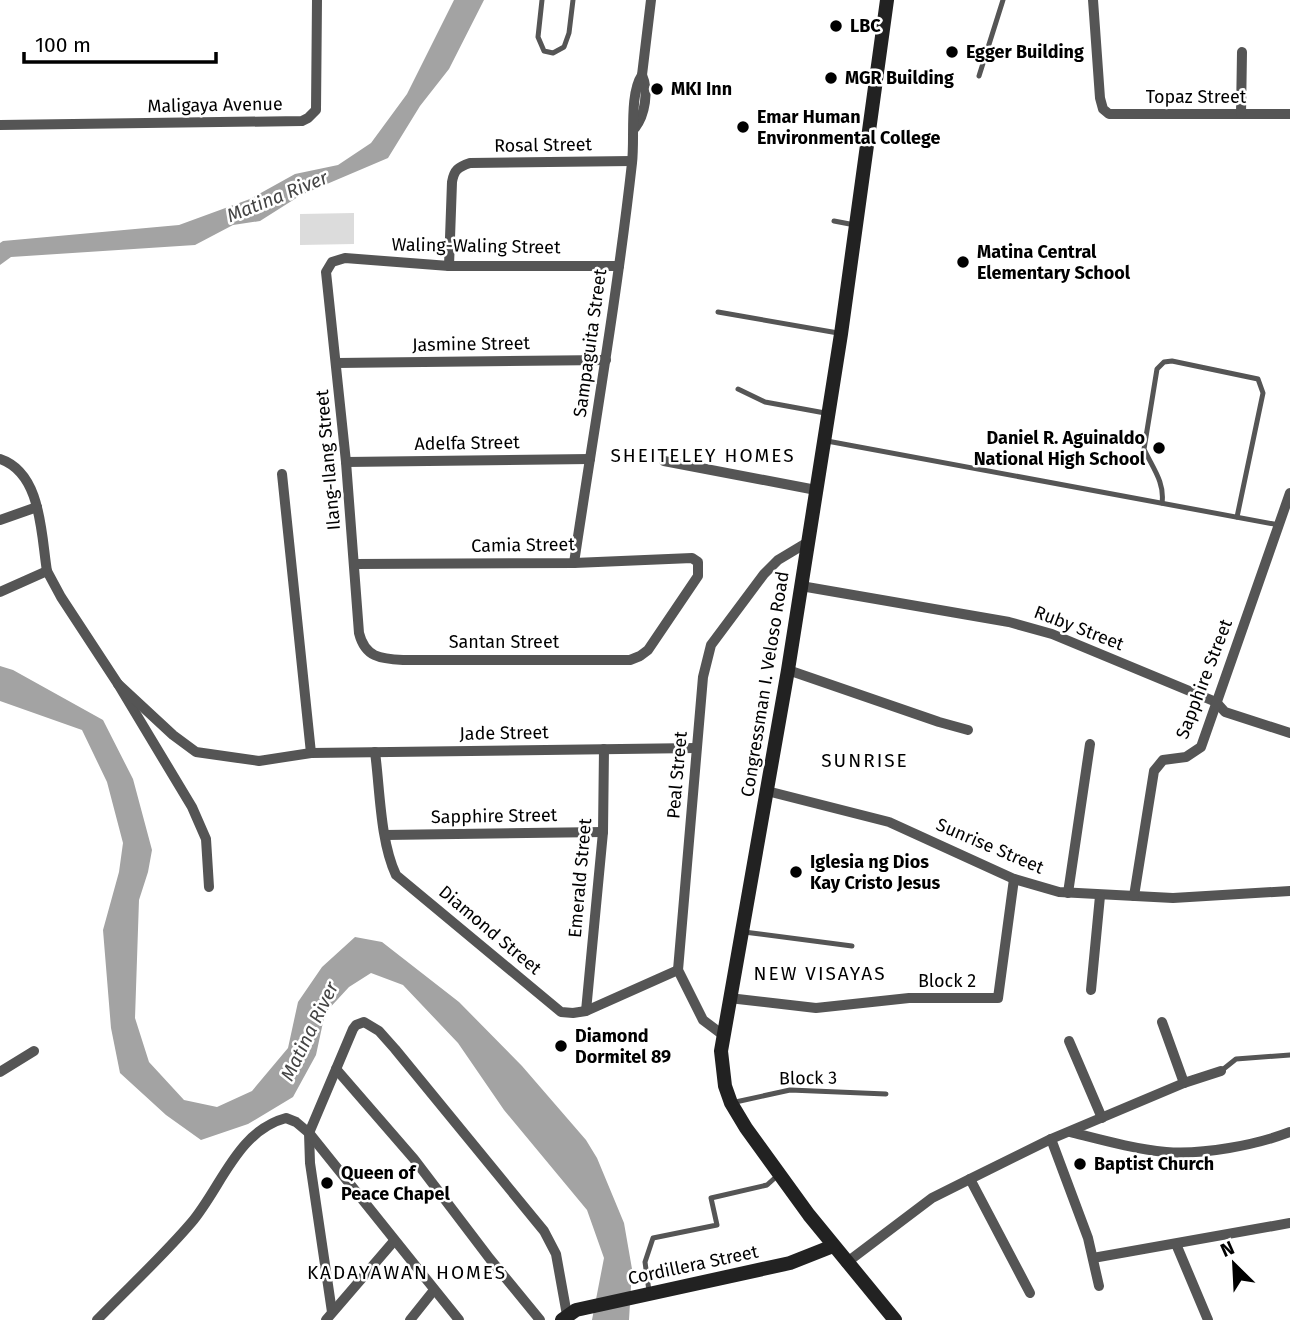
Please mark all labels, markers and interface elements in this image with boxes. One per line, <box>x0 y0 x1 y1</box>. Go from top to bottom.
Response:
place label: LBC <box>850 15 881 37</box>
marker: LBC <box>828 18 844 34</box>
scale bar <box>24 21 217 65</box>
text: 100 m <box>35 32 91 58</box>
place label: Egger Building <box>966 41 1084 63</box>
marker: Egger Building <box>944 44 960 60</box>
place label: MGR Building <box>845 67 954 89</box>
marker: MGR Building <box>823 70 839 86</box>
place label: MKI Inn <box>671 78 732 100</box>
marker: MKI Inn <box>649 81 665 97</box>
street label: Topaz Street <box>1146 86 1247 108</box>
street label: Maligaya Avenue <box>147 93 283 117</box>
place label: Emar Human Environmental College <box>757 106 941 149</box>
marker: Emar Human Environmental College <box>735 119 751 135</box>
street label: Rosal Street <box>494 133 593 157</box>
water label: Matina River <box>223 165 332 227</box>
street label: Waling-Waling Street <box>391 234 561 258</box>
place label: Matina Central Elementary School <box>977 241 1131 284</box>
marker: Matina Central Elementary School <box>955 254 971 270</box>
street label: Sampaguita Street <box>569 267 611 419</box>
street label: Jasmine Street <box>412 332 531 356</box>
street label: Ilang-Ilang Street <box>311 388 345 531</box>
place label: Daniel R. Aguinaldo National High School <box>974 427 1146 470</box>
street label: Adelfa Street <box>414 431 520 455</box>
marker: Daniel R. Aguinaldo National High School <box>1151 440 1167 456</box>
district label: SHEITELEY HOMES <box>610 444 796 467</box>
street label: Camia Street <box>471 533 575 557</box>
street label: Congressman I. Veloso Road <box>736 570 794 798</box>
street label: Ruby Street <box>1031 601 1127 655</box>
street label: Sapphire Street <box>1171 616 1237 742</box>
street label: Santan Street <box>449 631 560 653</box>
street label: Jade Street <box>459 721 549 745</box>
street label: Peal Street <box>662 730 692 820</box>
district label: SUNRISE <box>821 749 909 772</box>
street label: Sapphire Street <box>431 804 558 828</box>
street label: Sunrise Street <box>933 813 1048 879</box>
street label: Emerald Street <box>564 817 596 939</box>
place label: Iglesia ng Dios Kay Cristo Jesus <box>810 851 941 894</box>
marker: Iglesia ng Dios Kay Cristo Jesus <box>788 864 804 880</box>
street label: Diamond Street <box>434 881 546 980</box>
district label: NEW VISAYAS <box>753 962 887 985</box>
street label: Block 2 <box>918 970 976 992</box>
water label: Matina River <box>276 977 344 1084</box>
place label: Diamond Dormitel 89 <box>575 1025 671 1068</box>
marker: Diamond Dormitel 89 <box>553 1038 569 1054</box>
street label: Block 3 <box>779 1066 837 1090</box>
place label: Baptist Church <box>1094 1153 1214 1175</box>
marker: Baptist Church <box>1072 1156 1088 1172</box>
place label: Queen of Peace Chapel <box>341 1162 450 1205</box>
marker: Queen of Peace Chapel <box>319 1175 335 1191</box>
north arrow <box>1199 1229 1269 1299</box>
text: N <box>1217 1236 1238 1262</box>
street label: Cordillera Street <box>626 1240 761 1290</box>
district label: KADAYAWAN HOMES <box>307 1261 507 1284</box>

